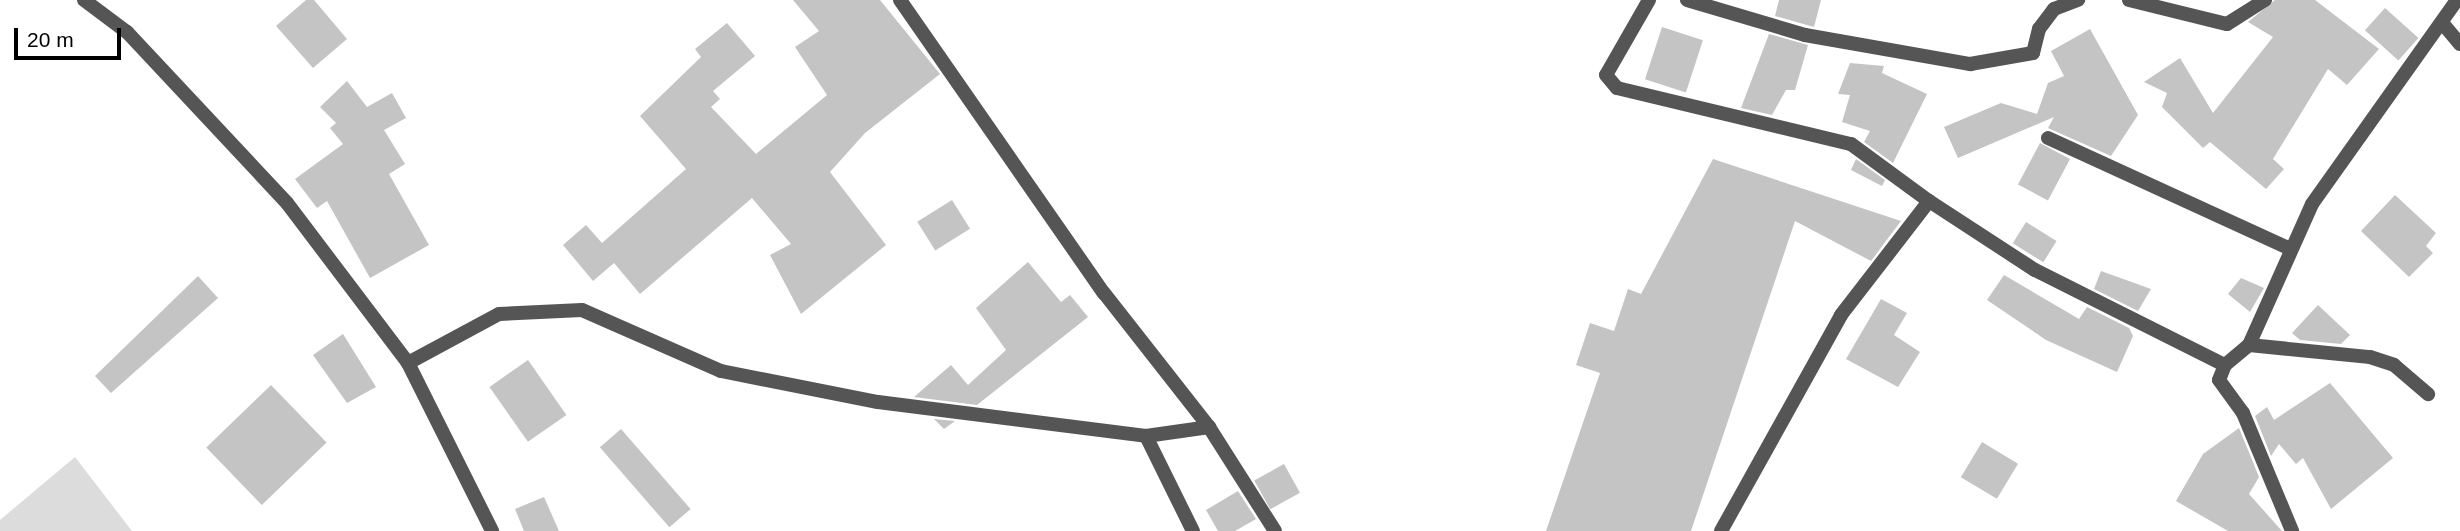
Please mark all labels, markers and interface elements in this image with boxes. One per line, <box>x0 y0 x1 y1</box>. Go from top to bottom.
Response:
scale bar <box>18 14 124 58</box>
text: 20 m <box>27 28 74 51</box>

